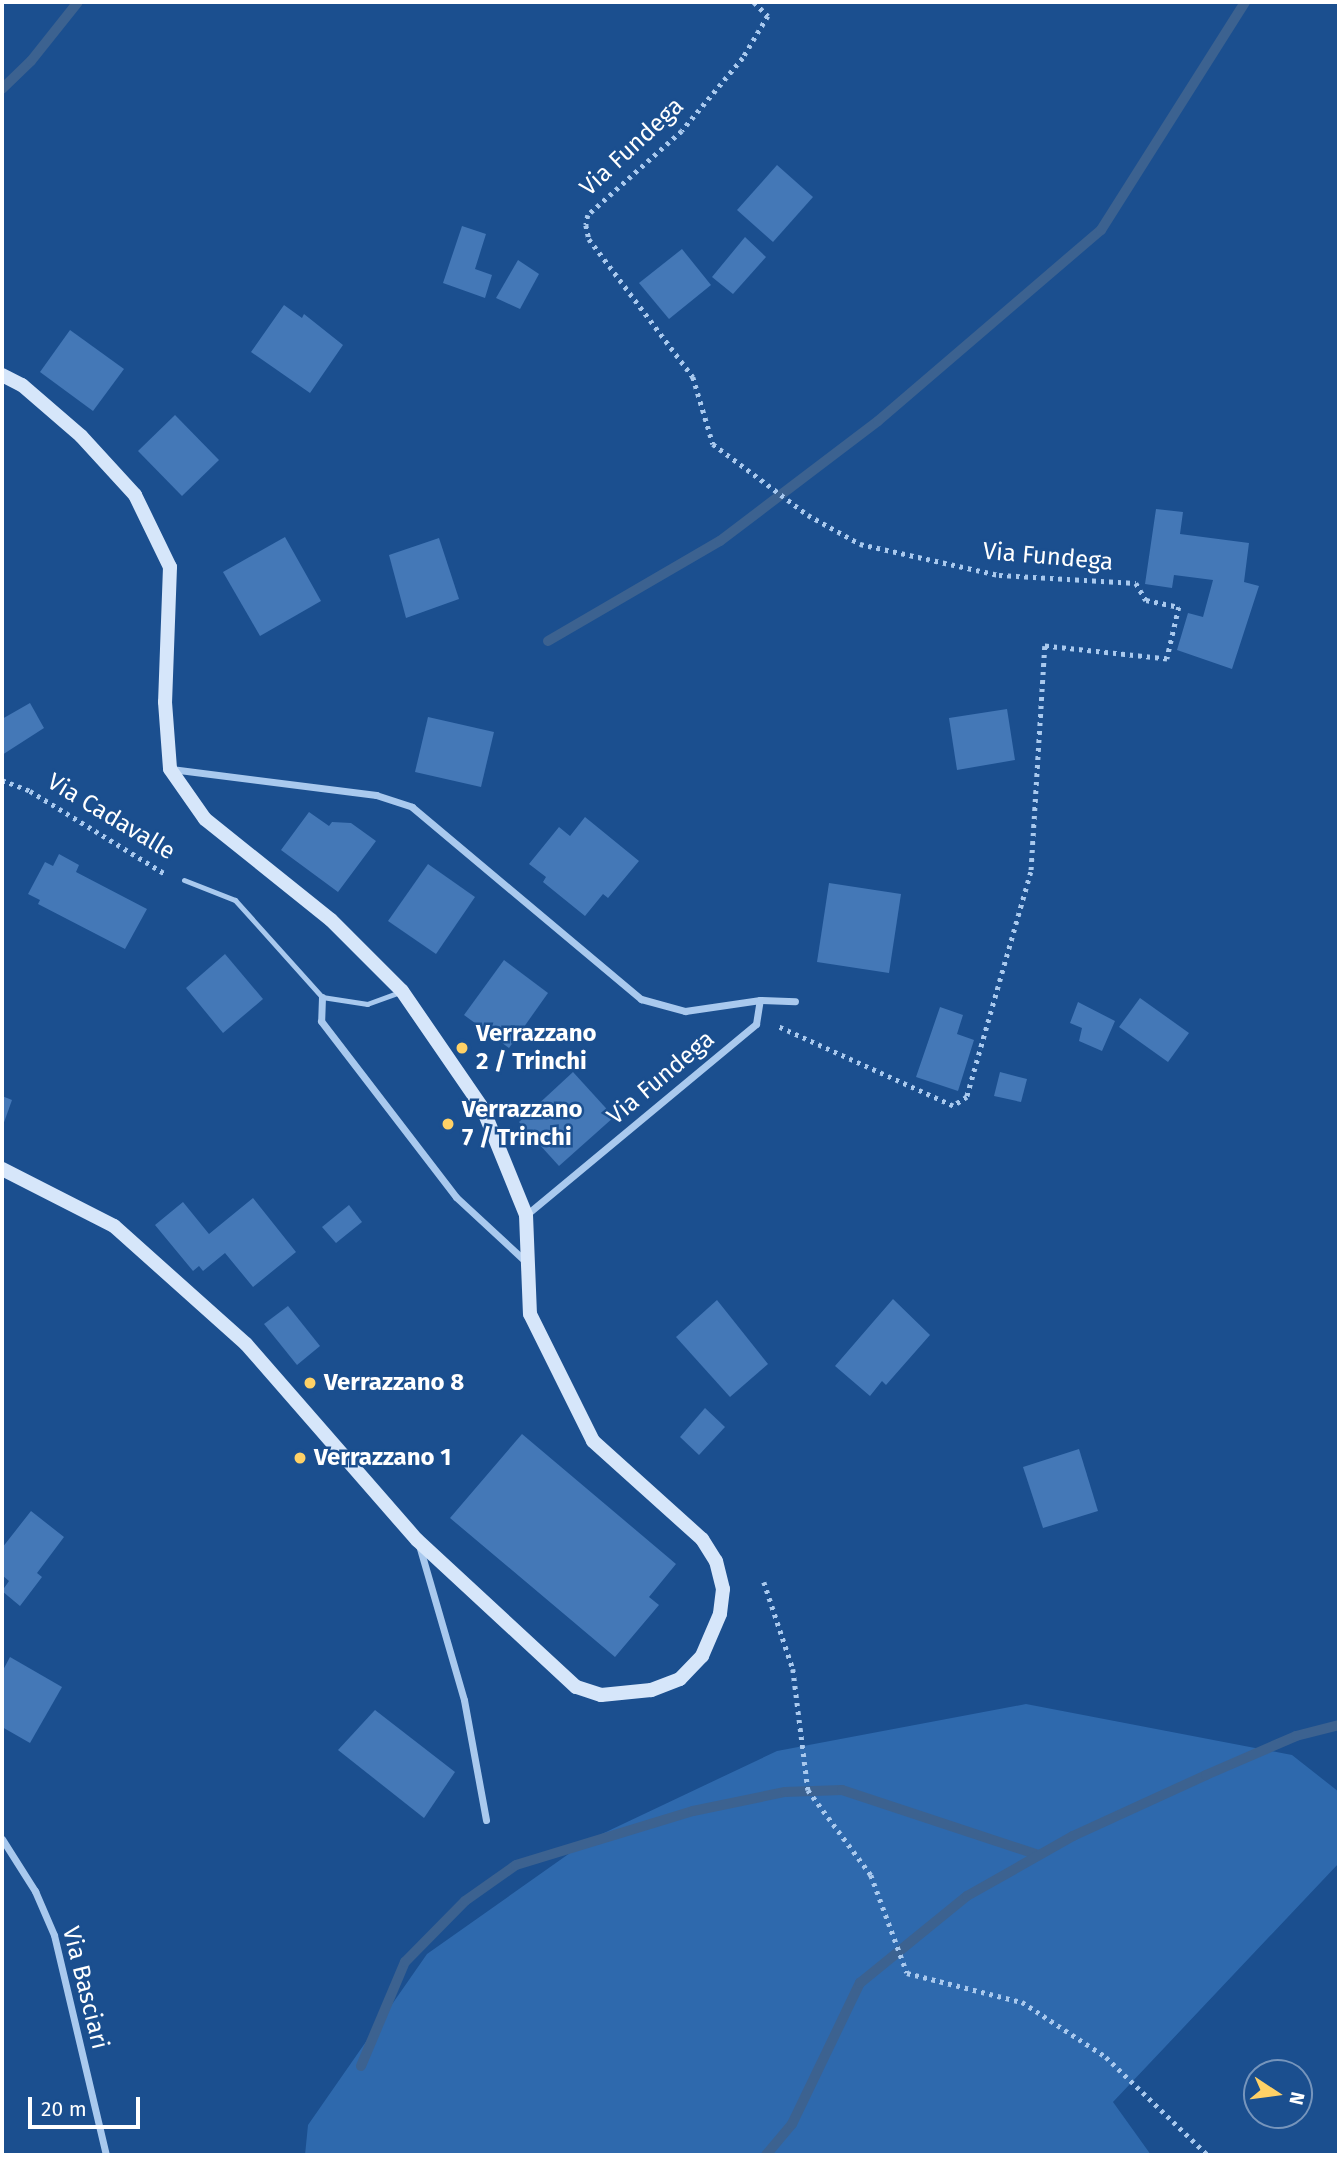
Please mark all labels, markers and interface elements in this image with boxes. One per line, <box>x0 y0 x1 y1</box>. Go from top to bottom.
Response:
street label: Via Fundega <box>574 92 690 202</box>
street label: Via Fundega <box>982 537 1114 577</box>
street label: Via Cadavalle <box>42 768 180 866</box>
place label: Verrazzano 2 / Trinchi <box>476 1020 597 1076</box>
street label: Via Fundega <box>602 1025 720 1131</box>
marker: Verrazzano 2 / Trinchi <box>454 1040 470 1056</box>
place label: Verrazzano 7 / Trinchi <box>462 1096 583 1152</box>
marker: Verrazzano 7 / Trinchi <box>440 1116 456 1132</box>
place label: Verrazzano 8 <box>324 1369 464 1397</box>
marker: Verrazzano 8 <box>302 1375 318 1391</box>
place label: Verrazzano 1 <box>314 1444 451 1472</box>
marker: Verrazzano 1 <box>292 1450 308 1466</box>
street label: Via Basciari <box>56 1924 114 2052</box>
north arrow <box>1243 2059 1313 2129</box>
scale bar <box>32 2084 144 2128</box>
text: N <box>1284 2090 1310 2107</box>
text: 20 m <box>41 2096 87 2122</box>

